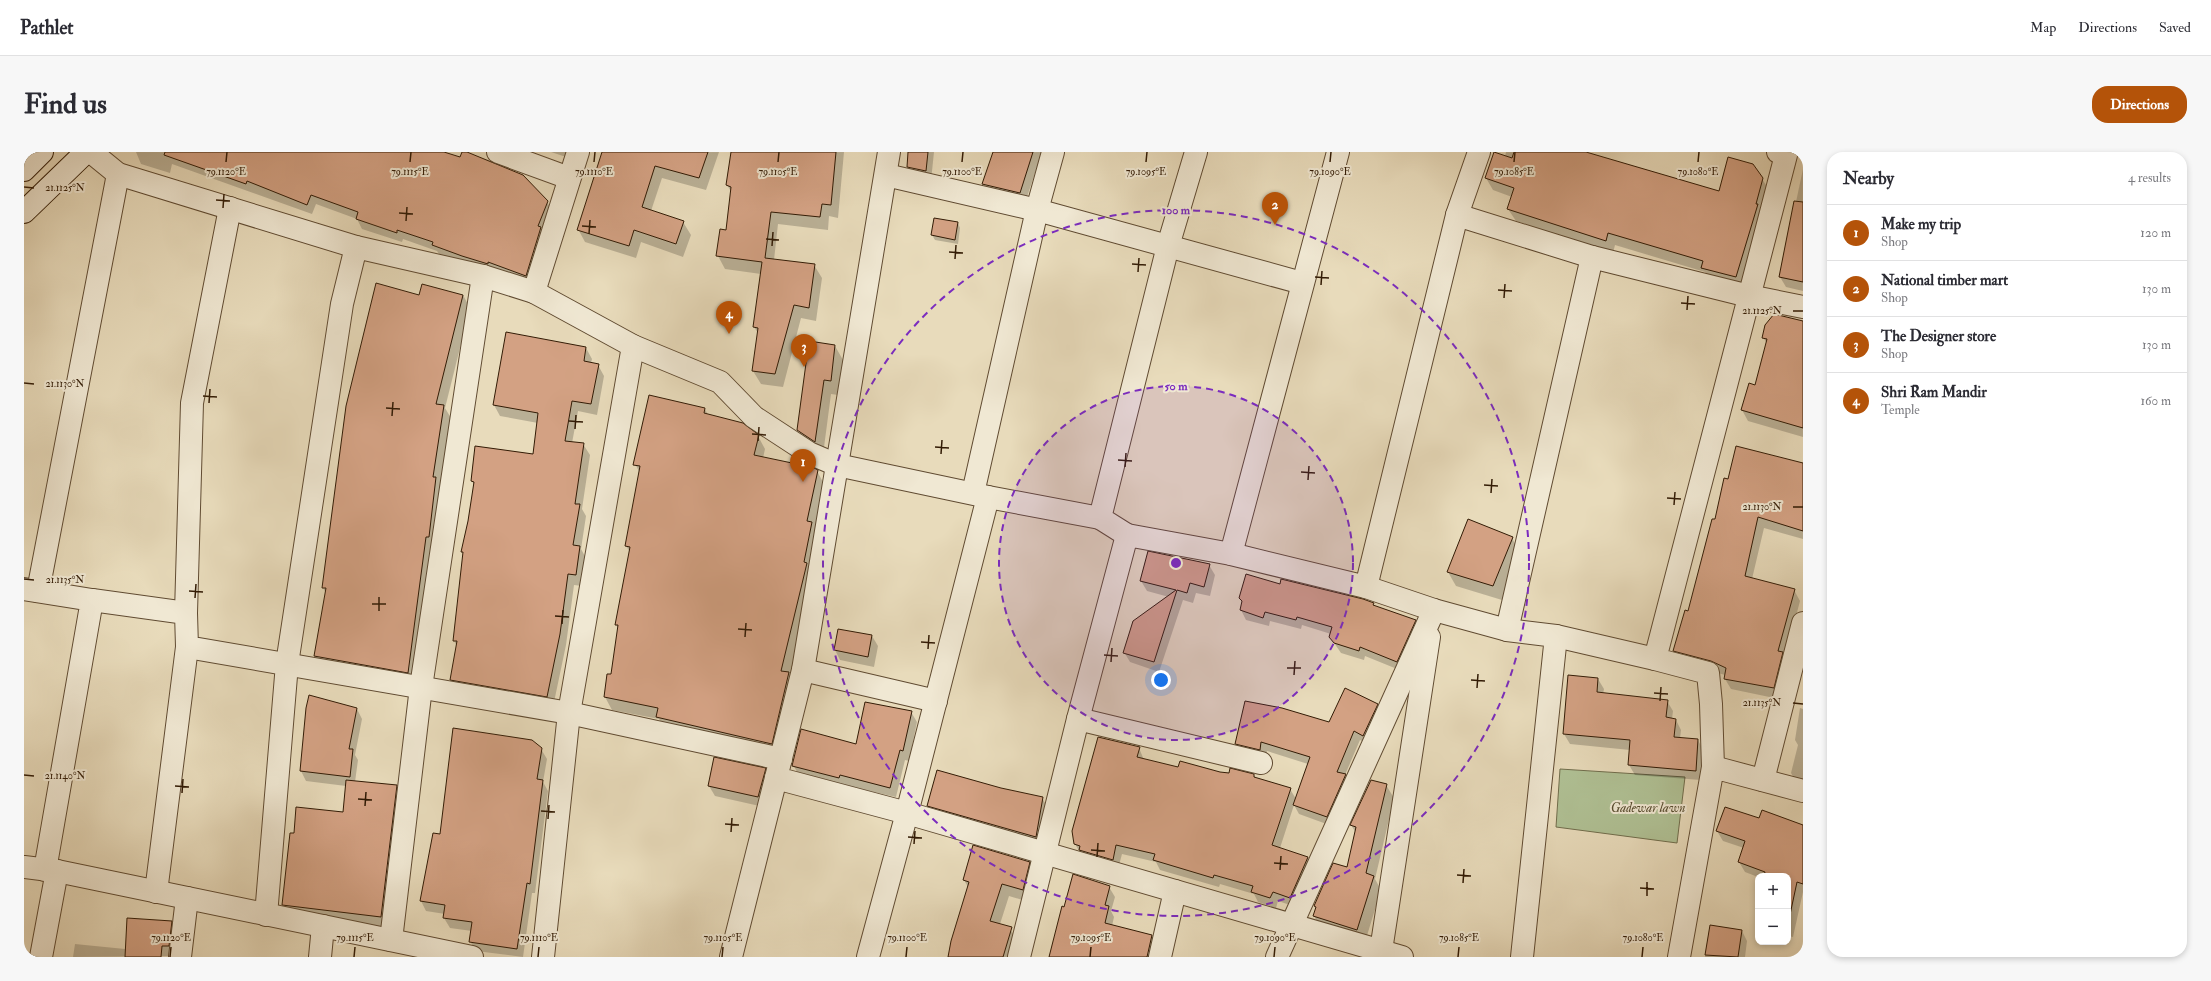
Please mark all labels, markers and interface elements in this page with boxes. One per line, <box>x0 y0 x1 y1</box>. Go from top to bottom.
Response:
text: Pathlet <box>20 16 74 40</box>
text: Map <box>2030 19 2056 36</box>
text: Directions <box>2078 19 2137 36</box>
text: Saved <box>2159 19 2191 36</box>
button: Directions <box>2092 86 2187 123</box>
text: Find us <box>24 87 107 122</box>
text: 79.1120°E <box>206 166 246 178</box>
text: 79.1115°E <box>391 166 429 178</box>
text: 79.1110°E <box>575 166 613 178</box>
text: 79.1105°E <box>759 166 797 178</box>
text: 79.1100°E <box>942 166 982 178</box>
text: 79.1095°E <box>1126 166 1166 178</box>
text: 79.1090°E <box>1309 166 1351 178</box>
text: 79.1085°E <box>1494 166 1534 178</box>
text: 79.1080°E <box>1678 166 1718 178</box>
text: Nearby <box>1843 168 1894 189</box>
text: 4 results <box>2128 170 2171 186</box>
text: 21.1125°N <box>45 182 85 194</box>
pin: 2 <box>1262 192 1288 225</box>
text: 100 m <box>1162 203 1191 218</box>
text: Make my trip <box>1881 215 1961 234</box>
text: 1 <box>1854 225 1858 241</box>
text: 120 m <box>2140 225 2171 241</box>
text: Shop <box>1881 234 1908 250</box>
text: National timber mart <box>1881 271 2008 290</box>
text: 2 <box>1853 281 1859 297</box>
text: 130 m <box>2142 281 2171 297</box>
text: Shop <box>1881 290 1908 306</box>
pin: 4 <box>716 301 742 334</box>
text: 21.1125°N <box>1742 305 1782 317</box>
text: The Designer store <box>1881 327 1996 346</box>
pin: 3 <box>791 334 817 367</box>
text: 3 <box>1854 337 1859 353</box>
text: 130 m <box>2142 337 2171 353</box>
text: Shop <box>1881 346 1908 362</box>
text: 21.1130°N <box>45 378 85 390</box>
text: 50 m <box>1164 379 1188 394</box>
text: Shri Ram Mandir <box>1881 383 1987 402</box>
text: 4 <box>1852 393 1860 409</box>
text: 160 m <box>2140 393 2171 409</box>
text: Temple <box>1881 402 1920 418</box>
pin: 1 <box>790 449 816 482</box>
text: 21.1130°N <box>1742 501 1782 513</box>
centre of rings <box>1169 556 1183 570</box>
text: 21.1135°N <box>46 574 84 586</box>
your location <box>1151 670 1171 690</box>
text: 21.1135°N <box>1743 697 1781 709</box>
text: 21.1140°N <box>45 770 85 782</box>
park label: Gadewar lawn <box>1611 800 1685 816</box>
map controls <box>1755 873 1791 945</box>
button: + <box>1755 873 1791 909</box>
button: − <box>1755 909 1791 945</box>
text: 79.1120°E <box>151 932 191 944</box>
text: 79.1115°E <box>336 932 374 944</box>
text: 79.1110°E <box>520 932 558 944</box>
text: 79.1105°E <box>704 932 742 944</box>
text: 79.1100°E <box>887 932 927 944</box>
text: 79.1095°E <box>1071 932 1111 944</box>
text: 79.1090°E <box>1254 932 1296 944</box>
text: 79.1085°E <box>1439 932 1479 944</box>
text: 79.1080°E <box>1623 932 1663 944</box>

